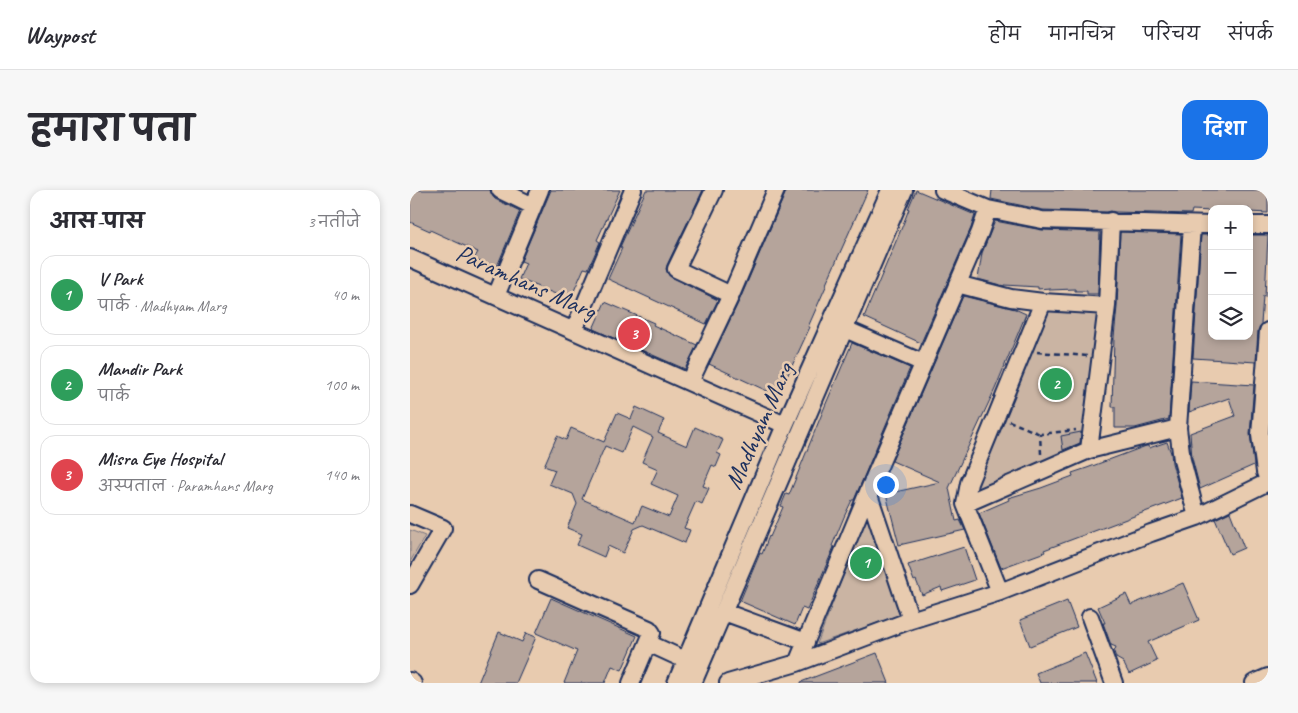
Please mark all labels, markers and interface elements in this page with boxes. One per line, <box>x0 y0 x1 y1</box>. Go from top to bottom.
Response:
text: Waypost <box>25 20 95 50</box>
text: होम <box>989 23 1021 45</box>
text: मानचित्र <box>1049 23 1115 45</box>
text: परिचय <box>1143 23 1200 45</box>
text: संपर्क <box>1228 23 1273 45</box>
button: दिशा <box>1182 100 1268 160</box>
text: हमारा पता <box>30 106 194 151</box>
map controls <box>1208 205 1253 340</box>
button: + <box>1208 205 1253 250</box>
text: आस-पास <box>50 208 144 234</box>
text: 3 नतीजे <box>307 212 360 232</box>
street label: Paramhans Marg <box>451 237 602 328</box>
button: − <box>1208 250 1253 295</box>
text: V Park <box>98 267 143 291</box>
text: 1 <box>63 285 71 305</box>
text: 40 m <box>332 285 359 305</box>
button: layers <box>1208 295 1253 340</box>
text: पार्क · Madhyam Marg <box>98 296 226 316</box>
pin: 3 <box>618 315 650 353</box>
street label: Madhyam Marg <box>717 356 802 494</box>
text: Mandir Park <box>98 357 182 381</box>
pin: 2 <box>1040 365 1072 403</box>
text: 2 <box>63 375 71 395</box>
text: 100 m <box>325 375 359 395</box>
text: पार्क <box>98 386 129 406</box>
text: Misra Eye Hospital <box>98 447 222 471</box>
text: 3 <box>63 465 71 485</box>
text: 140 m <box>325 465 359 485</box>
your location <box>873 472 899 498</box>
text: अस्पताल · Paramhans Marg <box>98 476 273 496</box>
pin: 1 <box>850 544 882 582</box>

